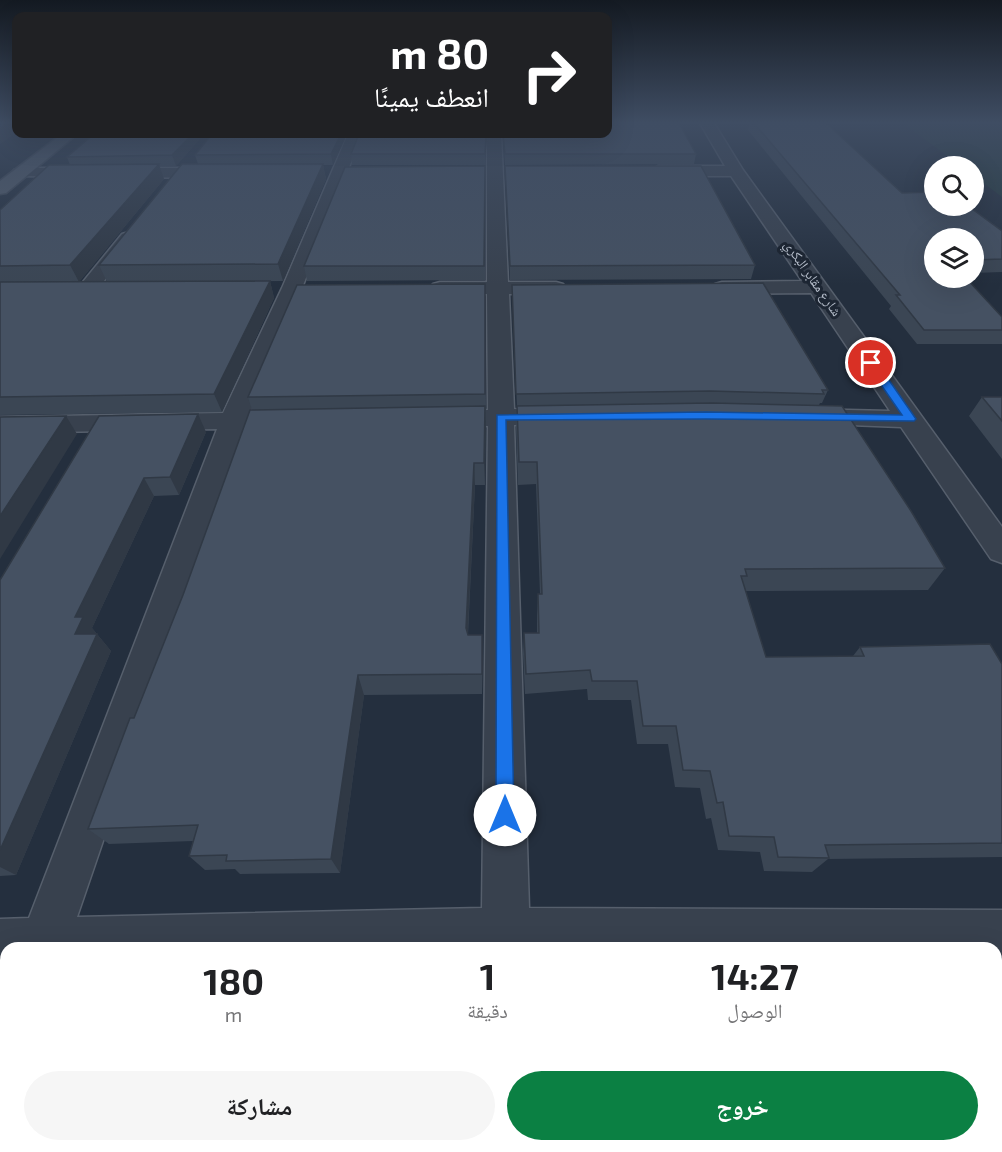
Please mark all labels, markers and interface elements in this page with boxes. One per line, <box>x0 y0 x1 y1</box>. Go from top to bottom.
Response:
text: 80 m <box>390 27 489 77</box>
icon: right <box>510 36 588 114</box>
text: انعطف يمينًا <box>374 80 489 112</box>
map controls <box>924 156 984 288</box>
button: search <box>924 156 984 216</box>
button: layers <box>924 228 984 288</box>
street label: شارع مقابر البكري <box>778 236 846 321</box>
pin <box>845 337 896 388</box>
icon: arrive <box>854 346 887 379</box>
position arrow <box>473 783 537 847</box>
text: 1 <box>480 954 495 997</box>
text: 14:27 <box>711 954 799 997</box>
text: 180 <box>203 959 264 1002</box>
text: دقيقة <box>467 998 508 1022</box>
text: الوصول <box>727 998 783 1022</box>
text: m <box>225 1002 242 1026</box>
button: مشاركة <box>24 1071 495 1140</box>
button: خروج <box>507 1071 978 1140</box>

